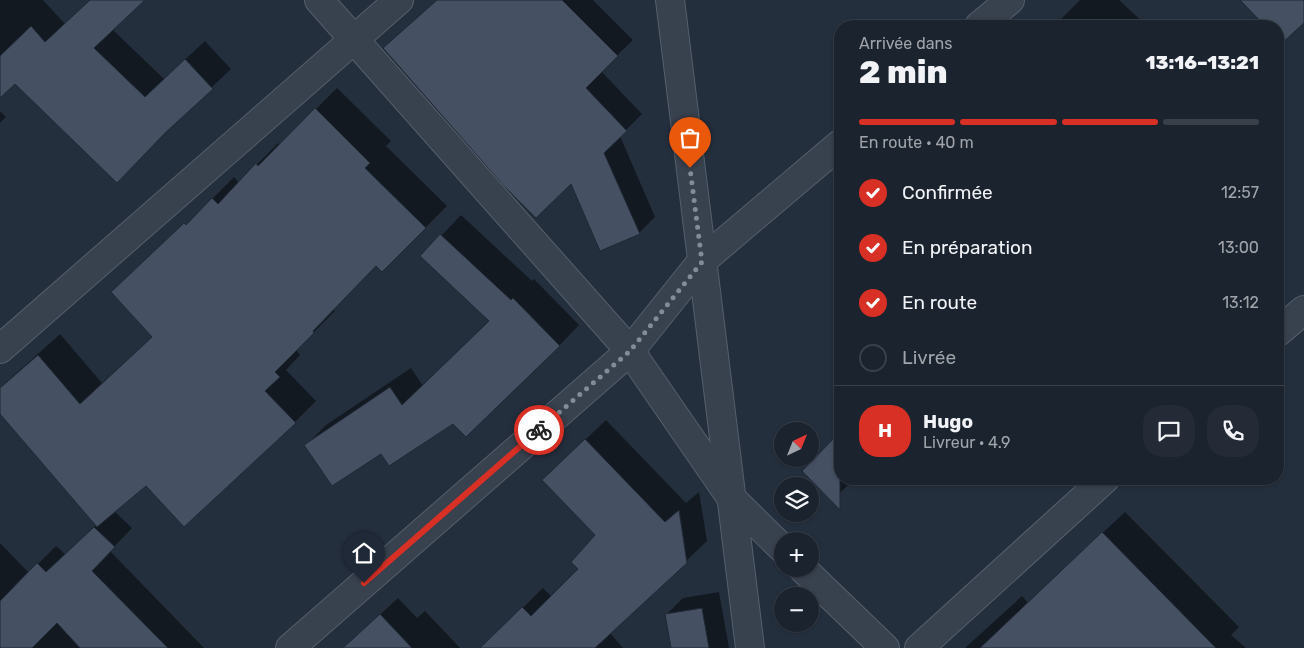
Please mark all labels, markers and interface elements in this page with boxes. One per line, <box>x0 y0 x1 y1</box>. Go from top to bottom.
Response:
text: Arrivée dans <box>859 34 952 53</box>
text: 13:16–13:21 <box>1145 51 1259 74</box>
text: 2 min <box>859 53 948 91</box>
pin <box>669 117 711 168</box>
icon: bag <box>676 124 704 152</box>
text: En route · 40 m <box>859 133 974 152</box>
icon: check <box>859 179 887 207</box>
text: Confirmée <box>902 181 993 204</box>
text: 12:57 <box>1221 183 1259 202</box>
icon: check <box>859 234 887 262</box>
text: En préparation <box>902 236 1032 259</box>
text: 13:00 <box>1218 238 1259 257</box>
icon: check <box>859 289 887 317</box>
text: En route <box>902 291 977 314</box>
text: 13:12 <box>1222 293 1259 312</box>
text: Livrée <box>902 346 956 369</box>
courier <box>514 405 564 455</box>
button: chat <box>1143 405 1195 457</box>
button: phone <box>1207 405 1259 457</box>
text: Hugo <box>923 410 973 433</box>
icon: bike <box>525 416 553 444</box>
text: H <box>878 419 892 442</box>
north arrow <box>774 422 819 468</box>
map controls <box>774 422 819 632</box>
text: Livreur · 4.9 <box>923 433 1011 452</box>
button: layers <box>774 477 819 522</box>
pin <box>343 532 385 583</box>
button: + <box>774 532 819 577</box>
icon: home <box>350 539 378 567</box>
button: − <box>774 587 819 632</box>

